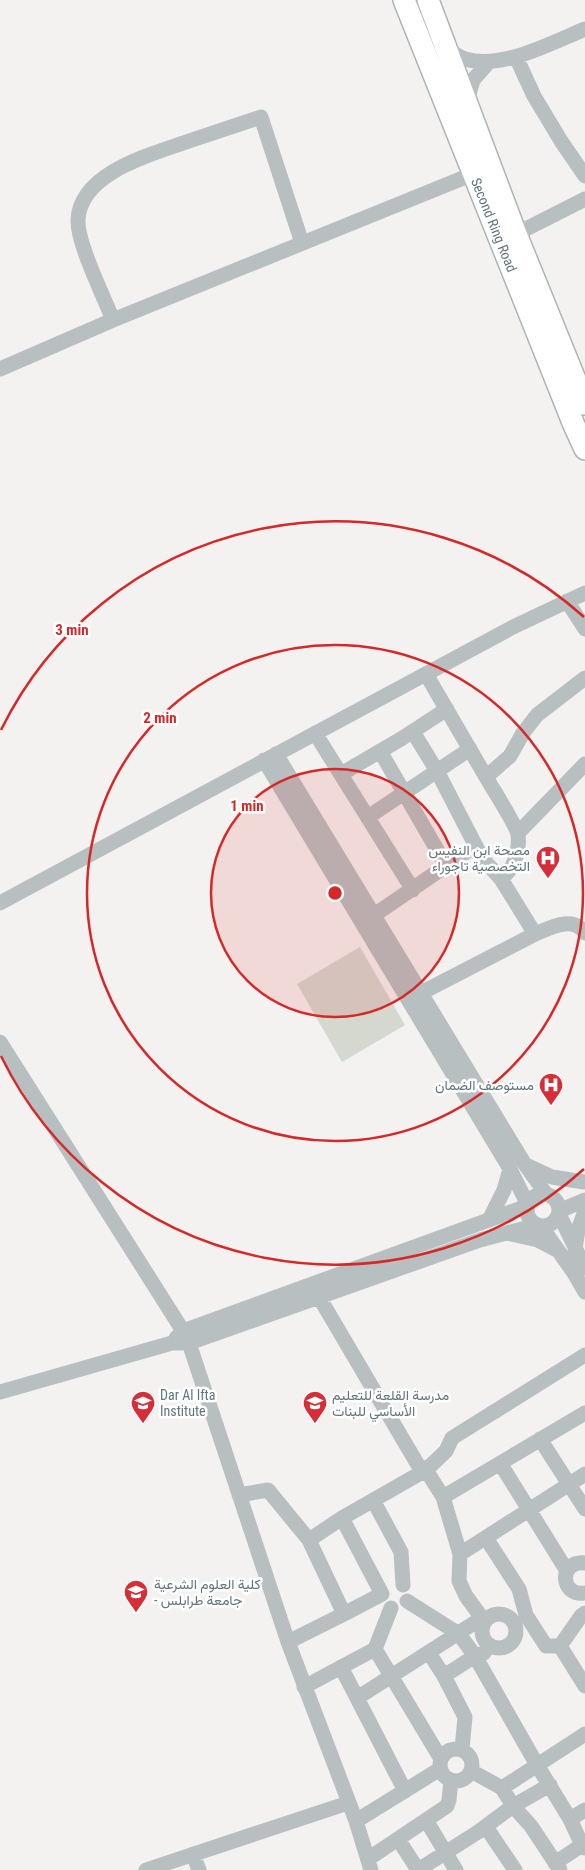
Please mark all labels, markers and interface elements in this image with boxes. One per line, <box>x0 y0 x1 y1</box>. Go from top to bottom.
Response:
street label: Second Ring Road <box>468 176 520 274</box>
text: 3 min <box>55 621 89 639</box>
text: 2 min <box>143 709 177 727</box>
text: 1 min <box>230 797 264 815</box>
place label: مصحة ابن النفيس التخصصية تاجوراء <box>428 842 530 875</box>
hospital icon: مصحة ابن النفيس التخصصية تاجوراء <box>535 845 561 879</box>
centre of rings <box>326 884 344 902</box>
hospital icon: مستوصف الضمان <box>538 1072 564 1106</box>
place label: مستوصف الضمان <box>435 1077 534 1094</box>
place label: Dar Al Ifta Institute <box>160 1387 215 1419</box>
place label: مدرسة القلعة للتعليم الأساسي للبنات <box>332 1387 449 1423</box>
school or university icon: Dar Al Ifta Institute <box>130 1390 156 1424</box>
school or university icon: مدرسة القلعة للتعليم الأساسي للبنات <box>302 1390 328 1424</box>
place label: كلية العلوم الشرعية - جامعة طرابلس <box>154 1576 261 1609</box>
school or university icon: كلية العلوم الشرعية - جامعة طرابلس <box>123 1579 149 1613</box>

